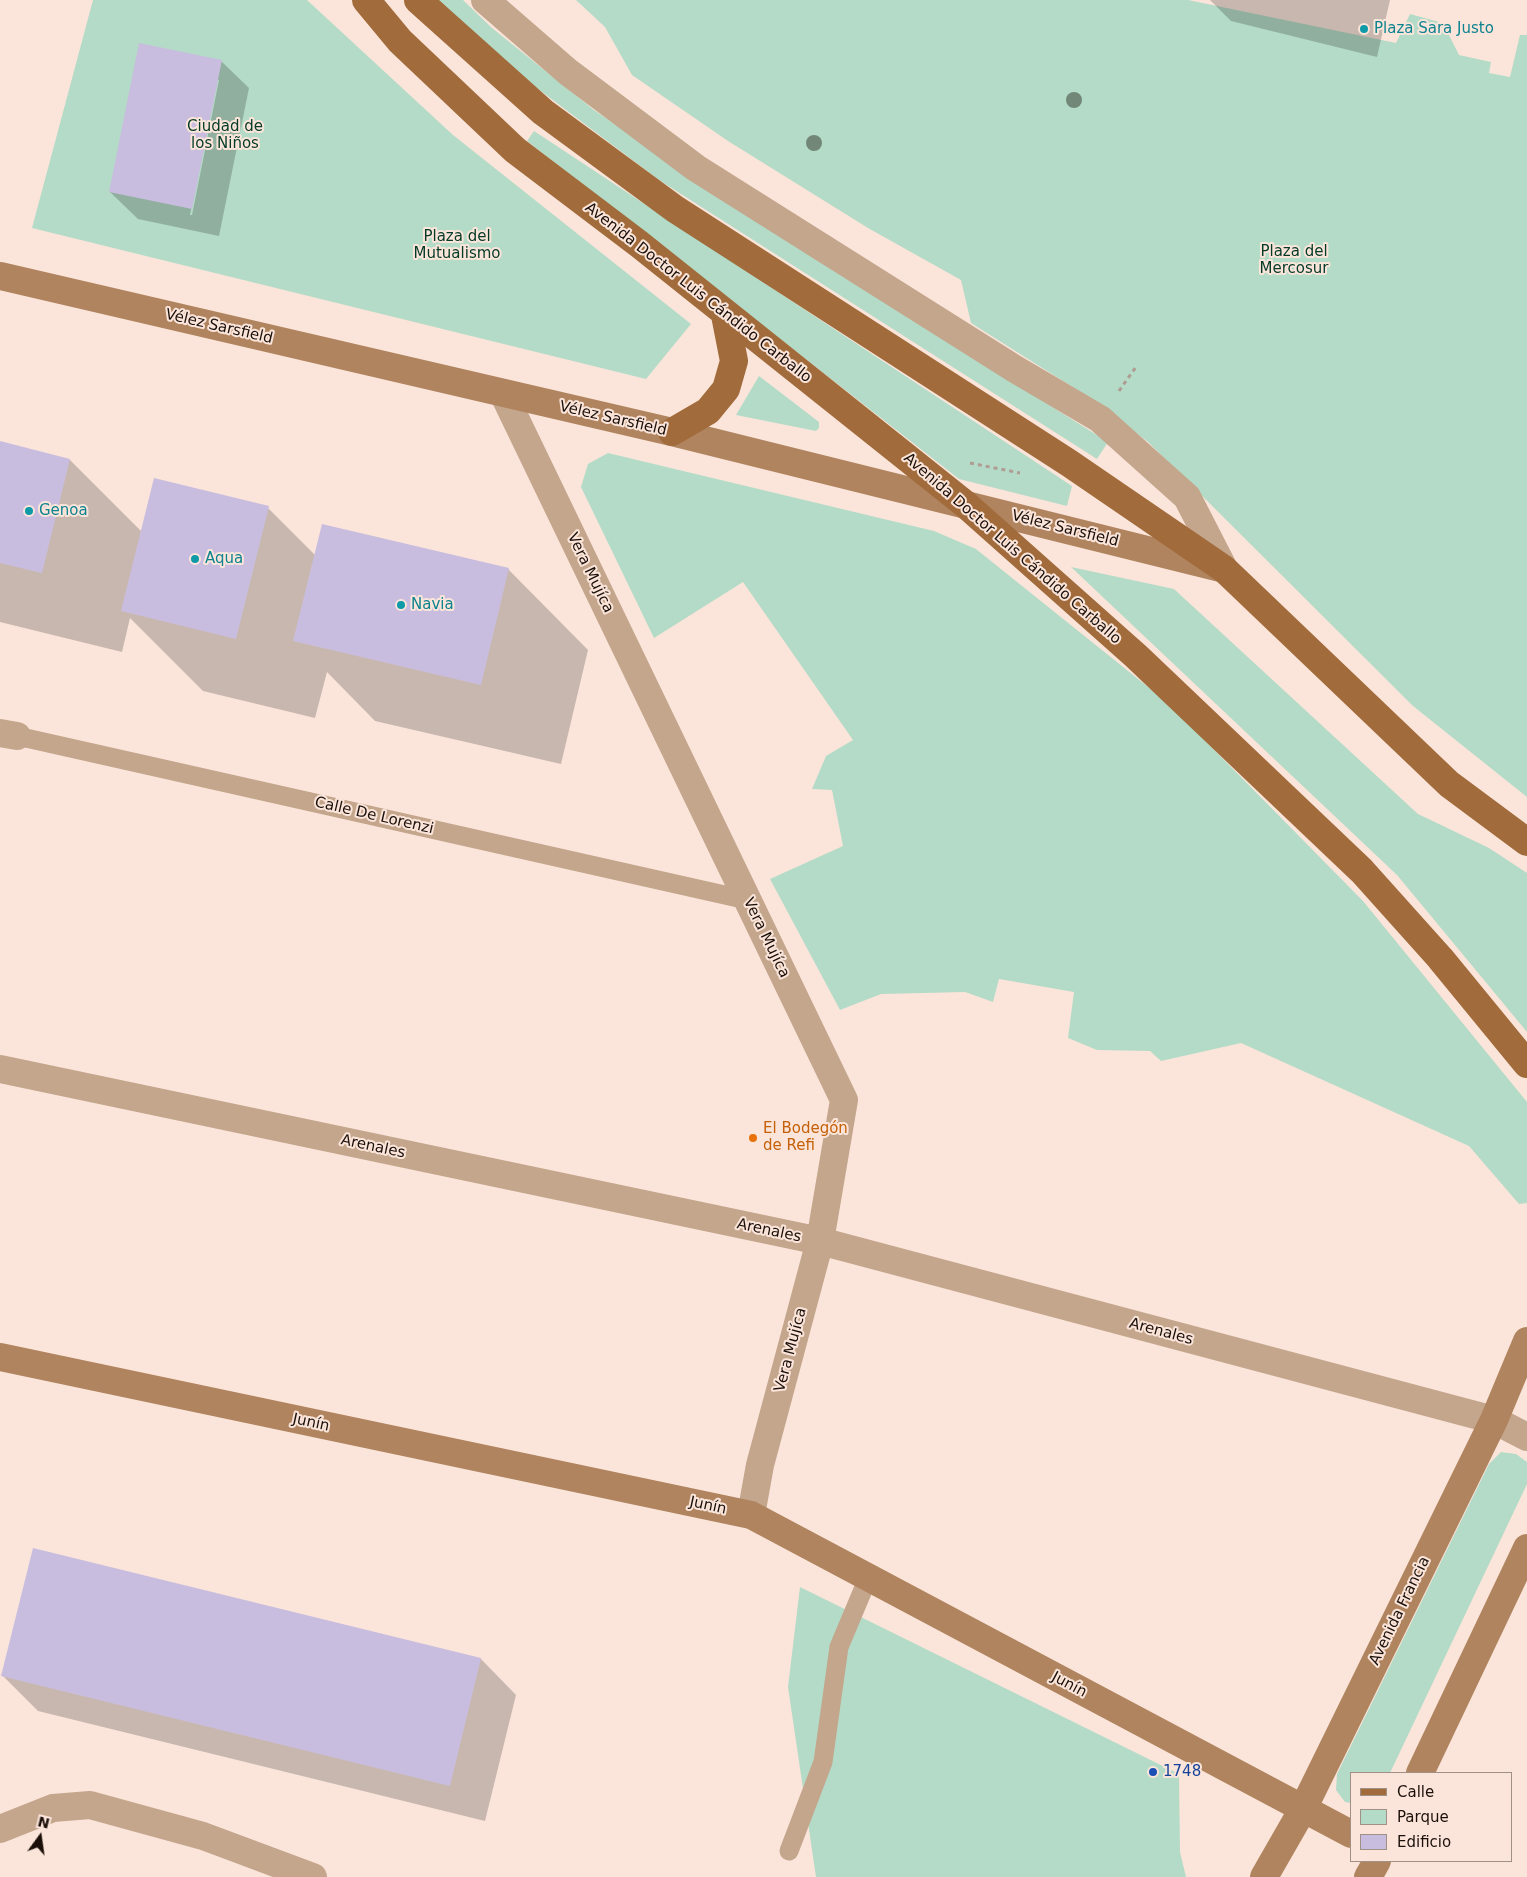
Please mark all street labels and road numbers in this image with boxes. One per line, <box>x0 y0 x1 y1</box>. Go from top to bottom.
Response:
street label: Avenida Doctor Luis Cándido Carballo <box>581 199 815 387</box>
street label: Vélez Sarsfield <box>164 306 274 348</box>
street label: Vélez Sarsfield <box>558 398 668 440</box>
street label: Avenida Doctor Luis Cándido Carballo <box>900 450 1124 648</box>
street label: Vélez Sarsfield <box>1010 507 1120 551</box>
street label: Vera Mujíca <box>563 530 617 616</box>
street label: Calle De Lorenzi <box>313 794 435 838</box>
street label: Vera Mujíca <box>739 895 793 981</box>
street label: Arenales <box>339 1131 407 1163</box>
street label: Arenales <box>735 1215 803 1247</box>
street label: Vera Mujíca <box>771 1306 811 1394</box>
street label: Arenales <box>1127 1315 1195 1349</box>
street label: Junín <box>291 1410 331 1436</box>
street label: Junín <box>688 1493 728 1519</box>
street label: Avenida Francia <box>1366 1554 1434 1668</box>
street label: Junín <box>1048 1668 1090 1702</box>

